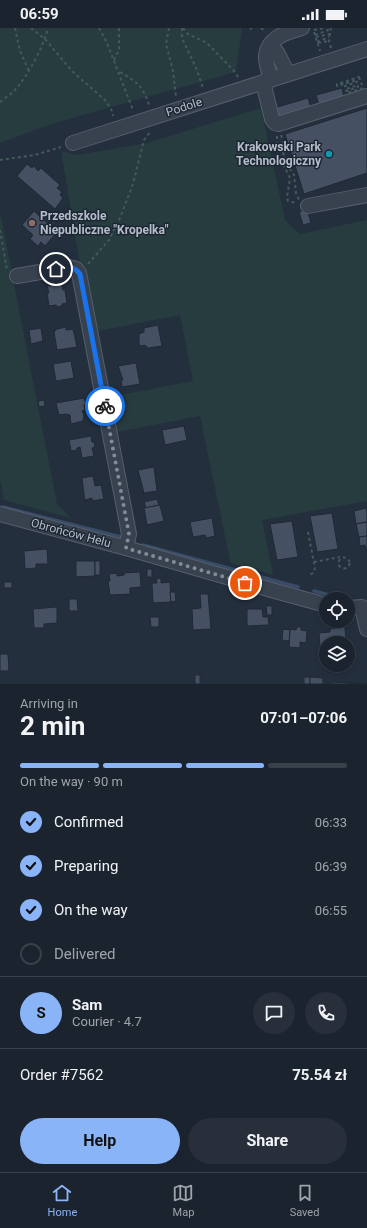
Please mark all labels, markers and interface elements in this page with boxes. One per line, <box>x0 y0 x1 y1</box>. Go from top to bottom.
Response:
text: 06:59 <box>20 5 59 23</box>
street label: Podole <box>164 95 204 119</box>
place label: Krakowski Park Technologiczny <box>236 140 322 168</box>
marker: Krakowski Park Technologiczny <box>324 149 334 159</box>
place label: Przedszkole Niepubliczne "Kropelka" <box>40 209 169 237</box>
marker: Przedszkole Niepubliczne "Kropelka" <box>27 218 37 228</box>
pin <box>39 252 73 286</box>
icon: home <box>45 258 67 280</box>
courier <box>85 386 125 426</box>
icon: bike <box>94 395 116 417</box>
street label: Obrońców Helu <box>30 516 112 550</box>
pin <box>228 566 262 600</box>
icon: bag <box>234 572 256 594</box>
map controls <box>319 592 355 672</box>
button: locate <box>319 592 355 628</box>
button: layers <box>319 636 355 672</box>
text: Arriving in <box>20 696 78 711</box>
text: 07:01–07:06 <box>260 709 347 727</box>
text: 2 min <box>20 711 85 741</box>
text: On the way · 90 m <box>20 774 123 789</box>
icon: check <box>20 811 42 833</box>
text: Confirmed <box>54 813 124 831</box>
text: 06:33 <box>315 815 347 830</box>
icon: check <box>20 855 42 877</box>
text: Preparing <box>54 857 118 875</box>
text: 06:39 <box>315 859 347 874</box>
icon: check <box>20 899 42 921</box>
text: On the way <box>54 901 128 919</box>
text: 06:55 <box>315 903 347 918</box>
text: Delivered <box>54 945 116 963</box>
button: chat <box>253 992 295 1034</box>
button: phone <box>305 992 347 1034</box>
text: Sam <box>72 996 102 1014</box>
text: S <box>36 1004 46 1022</box>
text: Courier · 4.7 <box>72 1014 142 1029</box>
text: Order #7562 <box>20 1066 103 1084</box>
text: 75.54 zł <box>292 1066 347 1084</box>
button: Help <box>20 1118 180 1164</box>
button: Share <box>188 1118 347 1164</box>
tab: Home <box>48 1182 77 1219</box>
tab: Map <box>172 1182 194 1219</box>
tab: Saved <box>290 1182 319 1219</box>

